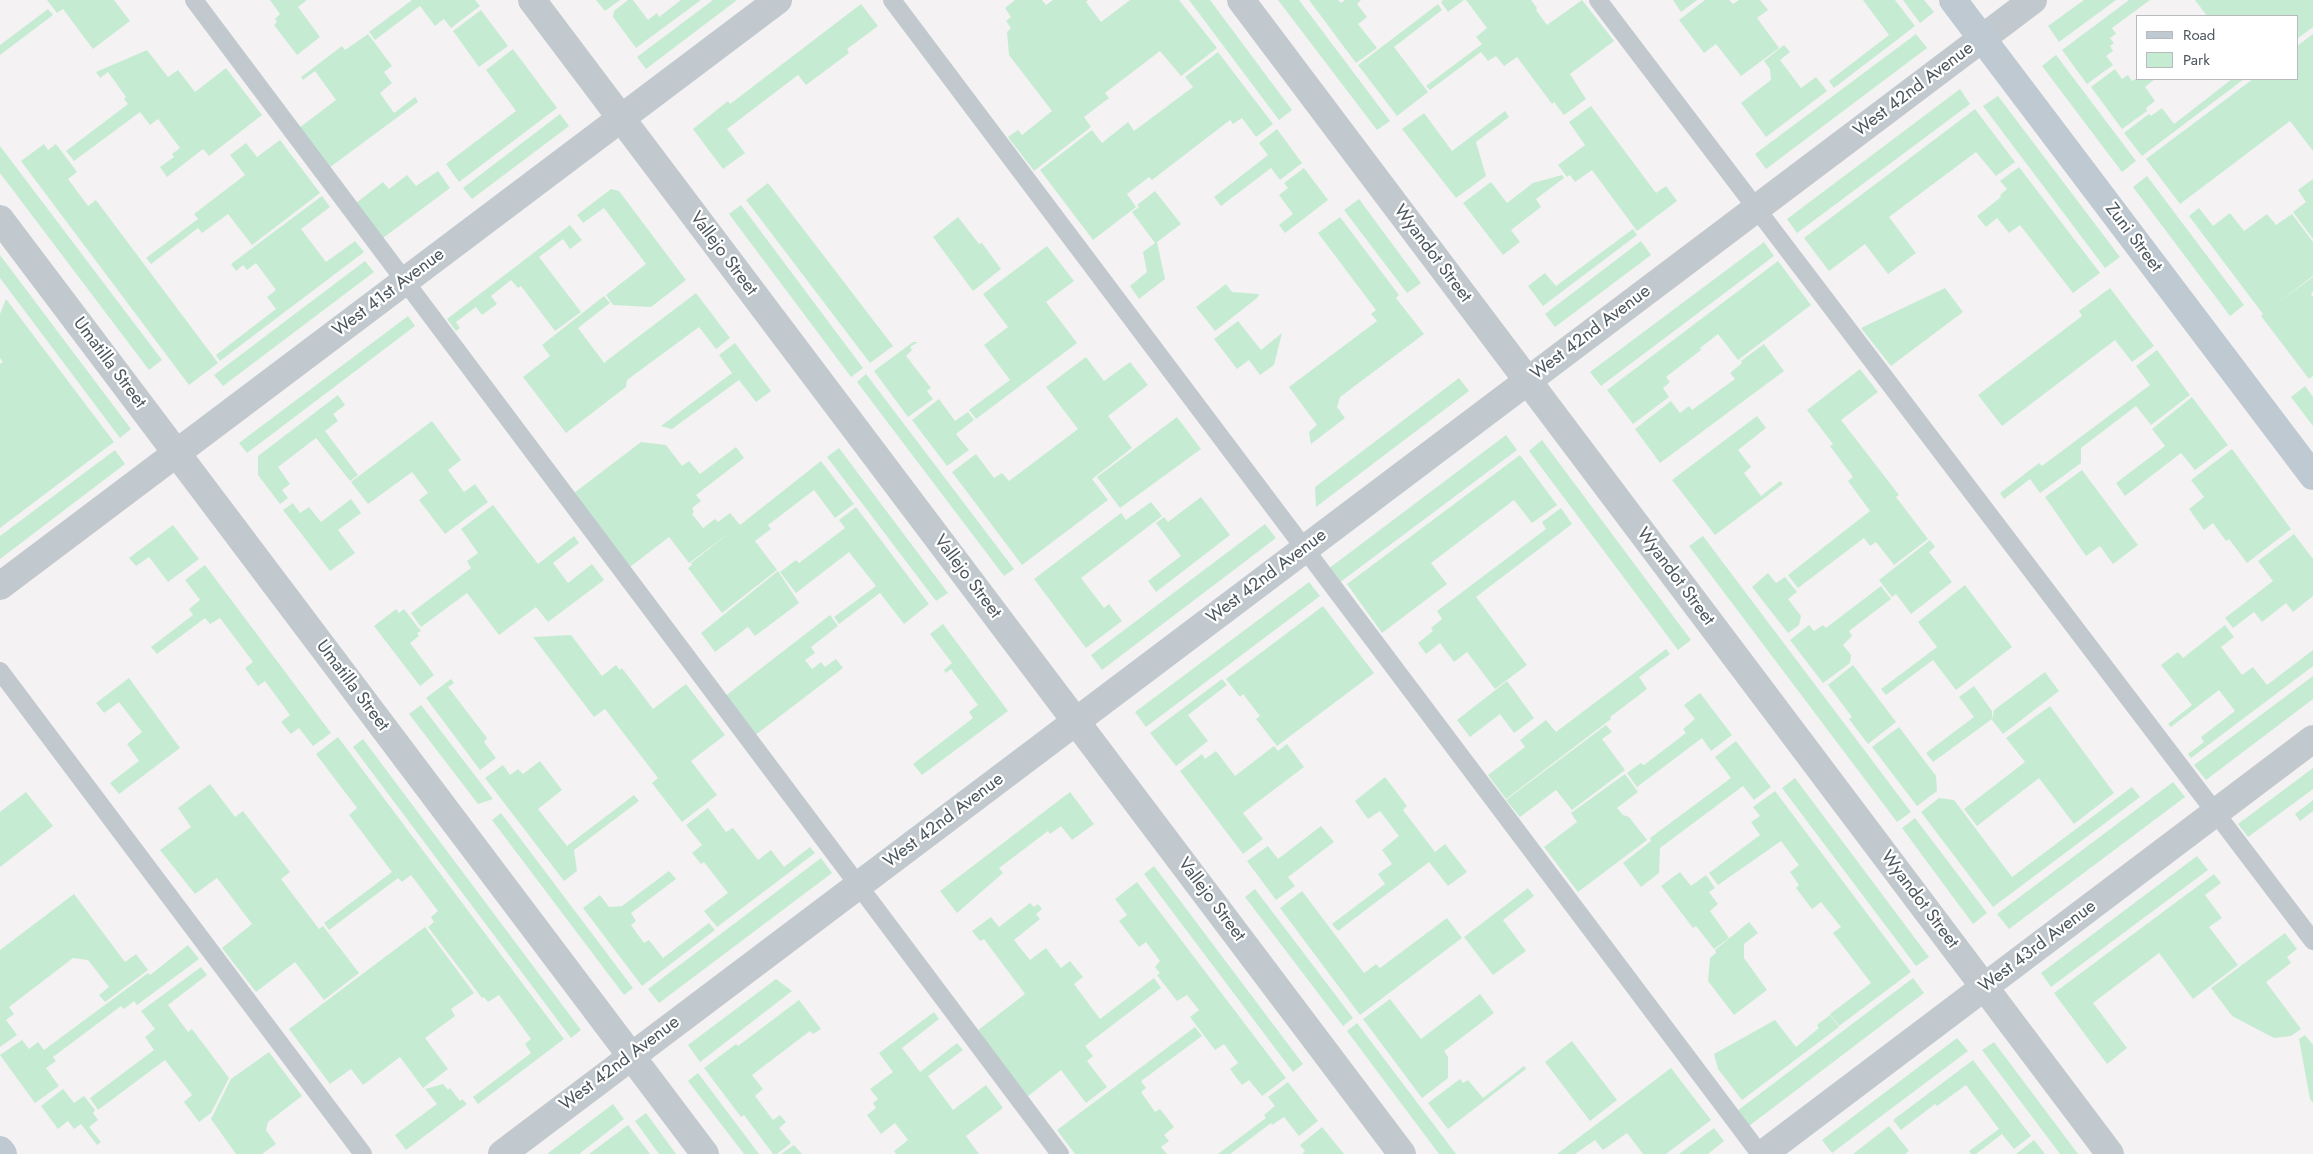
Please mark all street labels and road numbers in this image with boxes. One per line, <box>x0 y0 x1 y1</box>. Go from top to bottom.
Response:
street label: West 42nd Avenue <box>1850 38 1978 142</box>
street label: Zuni Street <box>2100 199 2166 277</box>
street label: Wyandot Street <box>1388 201 1476 307</box>
street label: Vallejo Street <box>685 208 761 300</box>
street label: West 41st Avenue <box>329 244 449 342</box>
street label: West 42nd Avenue <box>1527 281 1655 385</box>
street label: Umatilla Street <box>68 313 150 413</box>
street label: Wyandot Street <box>1631 524 1719 630</box>
street label: West 42nd Avenue <box>1203 525 1331 629</box>
street label: Vallejo Street <box>929 531 1005 623</box>
street label: Umatilla Street <box>311 636 393 736</box>
street label: West 42nd Avenue <box>880 769 1008 873</box>
street label: Wyandot Street <box>1875 847 1963 953</box>
street label: Vallejo Street <box>1173 854 1249 946</box>
street label: West 43rd Avenue <box>1975 896 2101 998</box>
street label: West 42nd Avenue <box>556 1012 684 1116</box>

